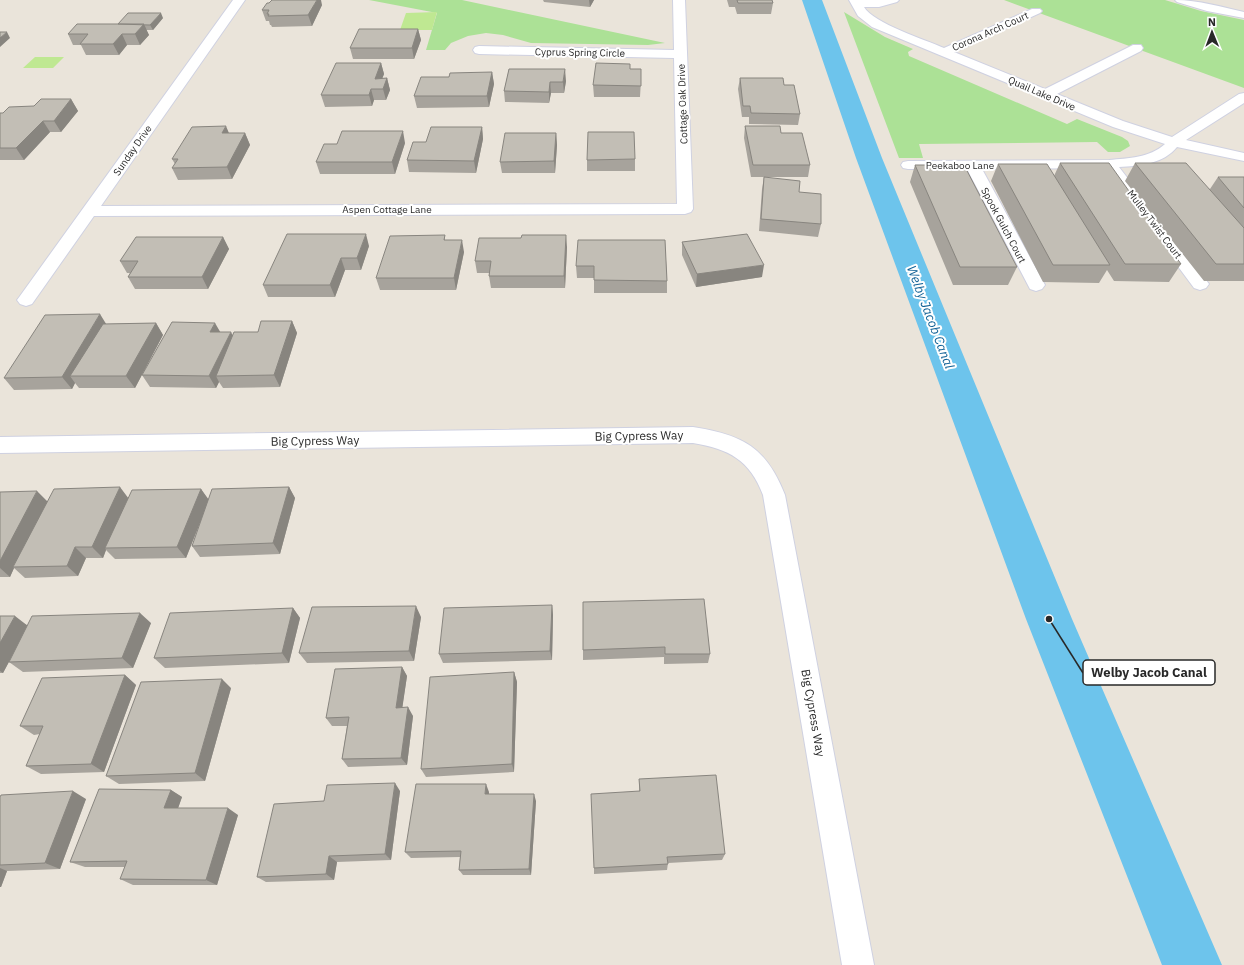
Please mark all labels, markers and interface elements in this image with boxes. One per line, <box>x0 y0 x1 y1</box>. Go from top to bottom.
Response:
street label: Corona Arch Court <box>950 9 1031 54</box>
north arrow <box>1192 12 1232 52</box>
text: N <box>1208 15 1216 29</box>
street label: Cyprus Spring Circle <box>535 45 626 60</box>
street label: Cottage Oak Drive <box>675 63 690 144</box>
street label: Quail Lake Drive <box>1006 73 1078 114</box>
street label: Sunday Drive <box>110 122 155 178</box>
street label: Peekaboo Lane <box>926 159 995 172</box>
street label: Spook Gulch Court <box>978 185 1029 266</box>
street label: Mulley Twist Court <box>1124 187 1185 262</box>
street label: Aspen Cottage Lane <box>342 203 432 216</box>
water label: Welby Jacob Canal <box>903 263 958 372</box>
street label: Big Cypress Way <box>595 427 683 444</box>
street label: Big Cypress Way <box>271 432 359 449</box>
callout: Welby Jacob Canal <box>1083 660 1215 685</box>
text: Welby Jacob Canal <box>1091 664 1207 681</box>
street label: Big Cypress Way <box>798 668 829 758</box>

